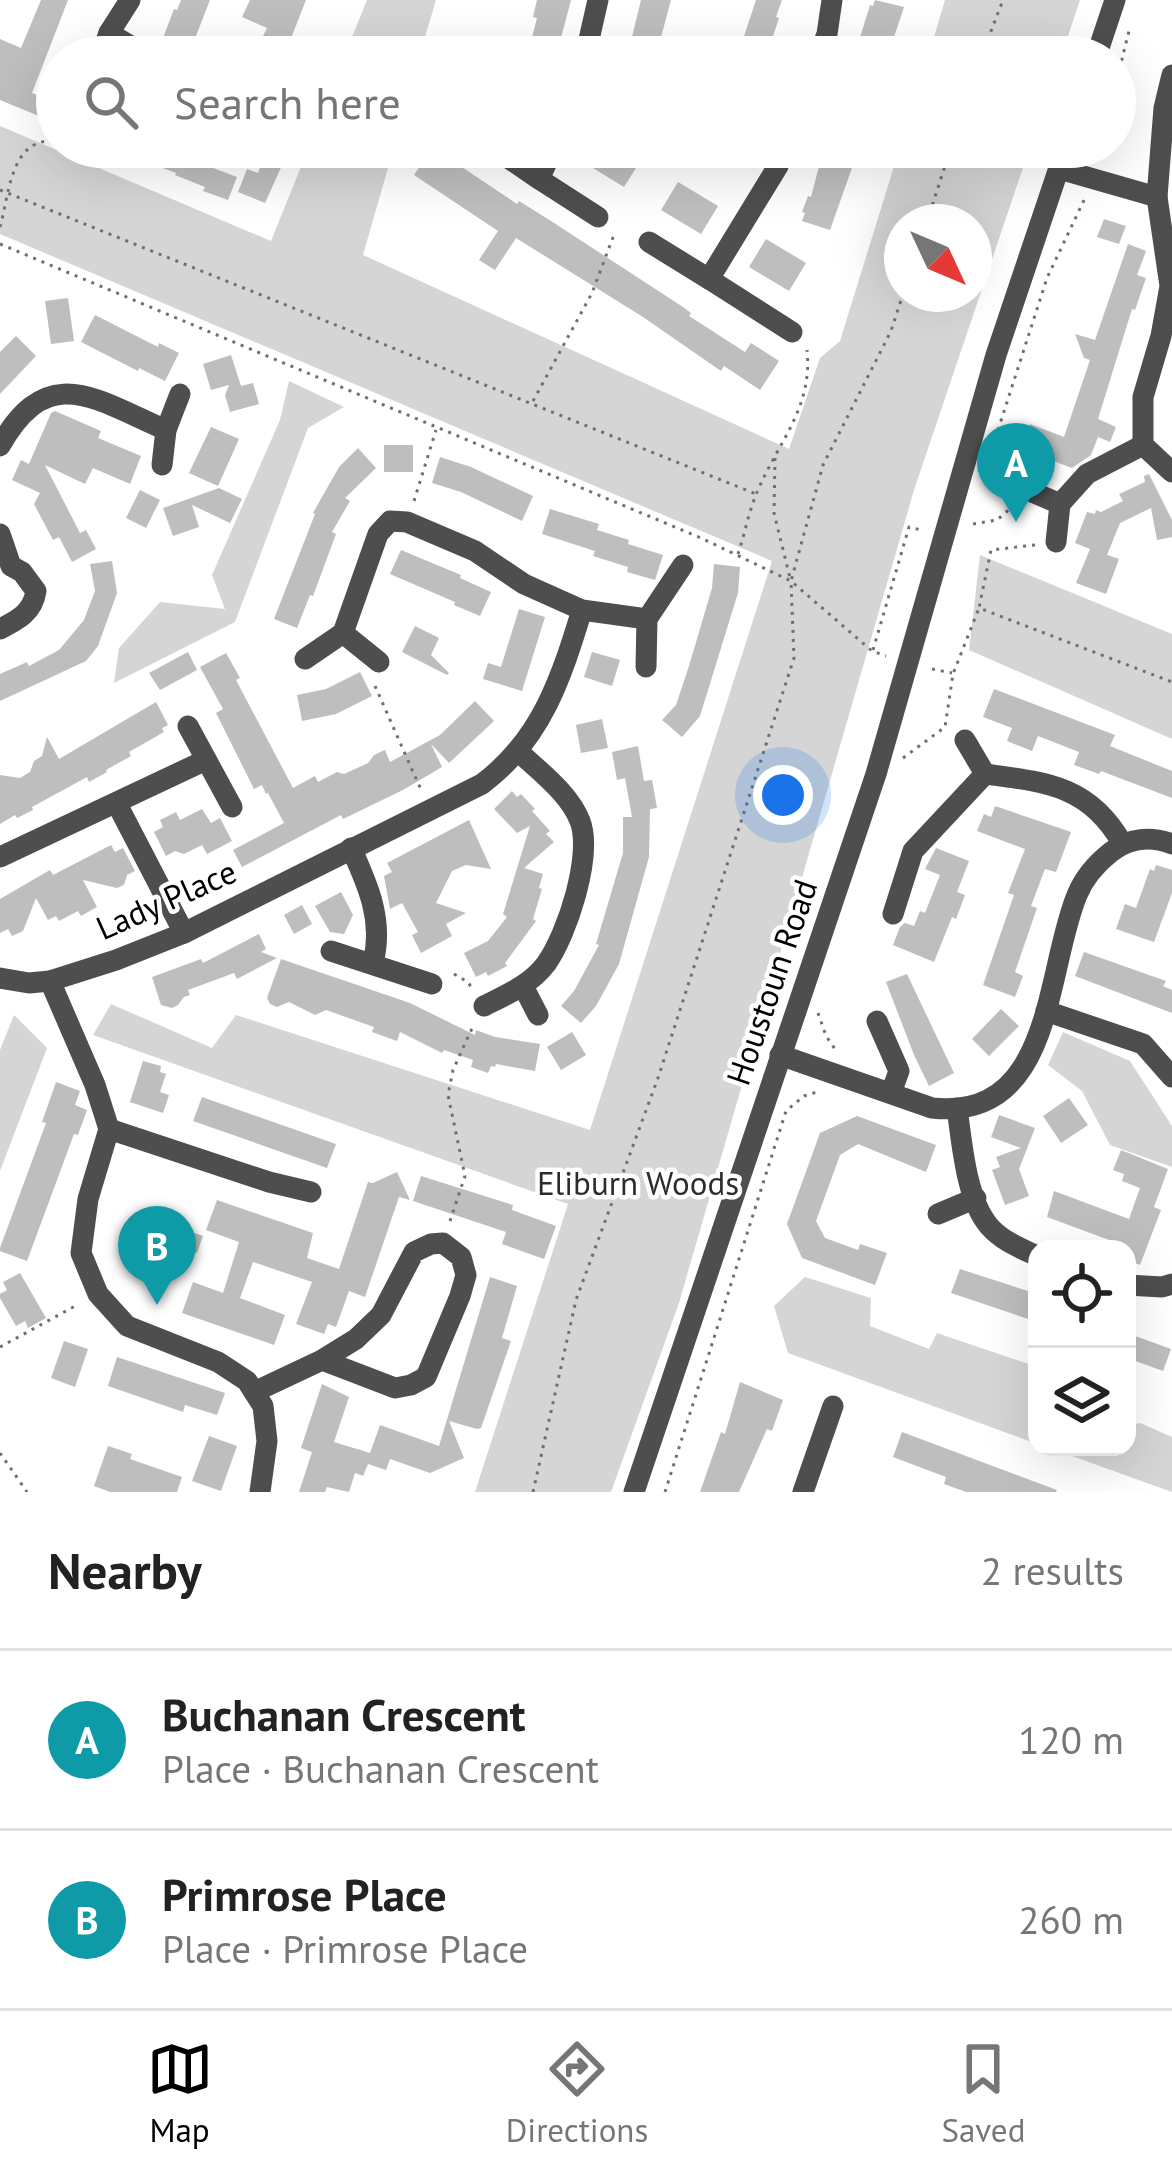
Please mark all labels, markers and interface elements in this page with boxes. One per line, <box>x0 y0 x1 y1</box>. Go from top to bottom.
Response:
search box <box>36 36 1136 168</box>
icon: search <box>78 69 144 135</box>
text: Search here <box>174 73 401 131</box>
north arrow <box>884 204 992 312</box>
pin: A <box>977 423 1055 522</box>
your location <box>753 765 813 825</box>
street label: Lady Place <box>89 849 243 949</box>
street label: Houstoun Road <box>716 874 826 1090</box>
park label: Eliburn Woods <box>537 1161 739 1204</box>
pin: B <box>118 1206 196 1305</box>
map controls <box>1028 1240 1136 1456</box>
button: locate <box>1028 1240 1136 1348</box>
button: layers <box>1028 1348 1136 1456</box>
text: Nearby <box>48 1537 202 1603</box>
text: 2 results <box>981 1545 1124 1596</box>
text: Buchanan Crescent <box>162 1685 525 1743</box>
text: A <box>75 1714 99 1765</box>
text: 120 m <box>1018 1714 1124 1765</box>
text: Place · Buchanan Crescent <box>162 1743 599 1794</box>
text: Primrose Place <box>162 1865 447 1923</box>
text: B <box>75 1894 99 1945</box>
text: 260 m <box>1018 1894 1124 1945</box>
text: Place · Primrose Place <box>162 1923 528 1974</box>
tab: Map <box>147 2036 213 2151</box>
tab: Directions <box>506 2036 648 2151</box>
tab: Saved <box>941 2036 1025 2151</box>

